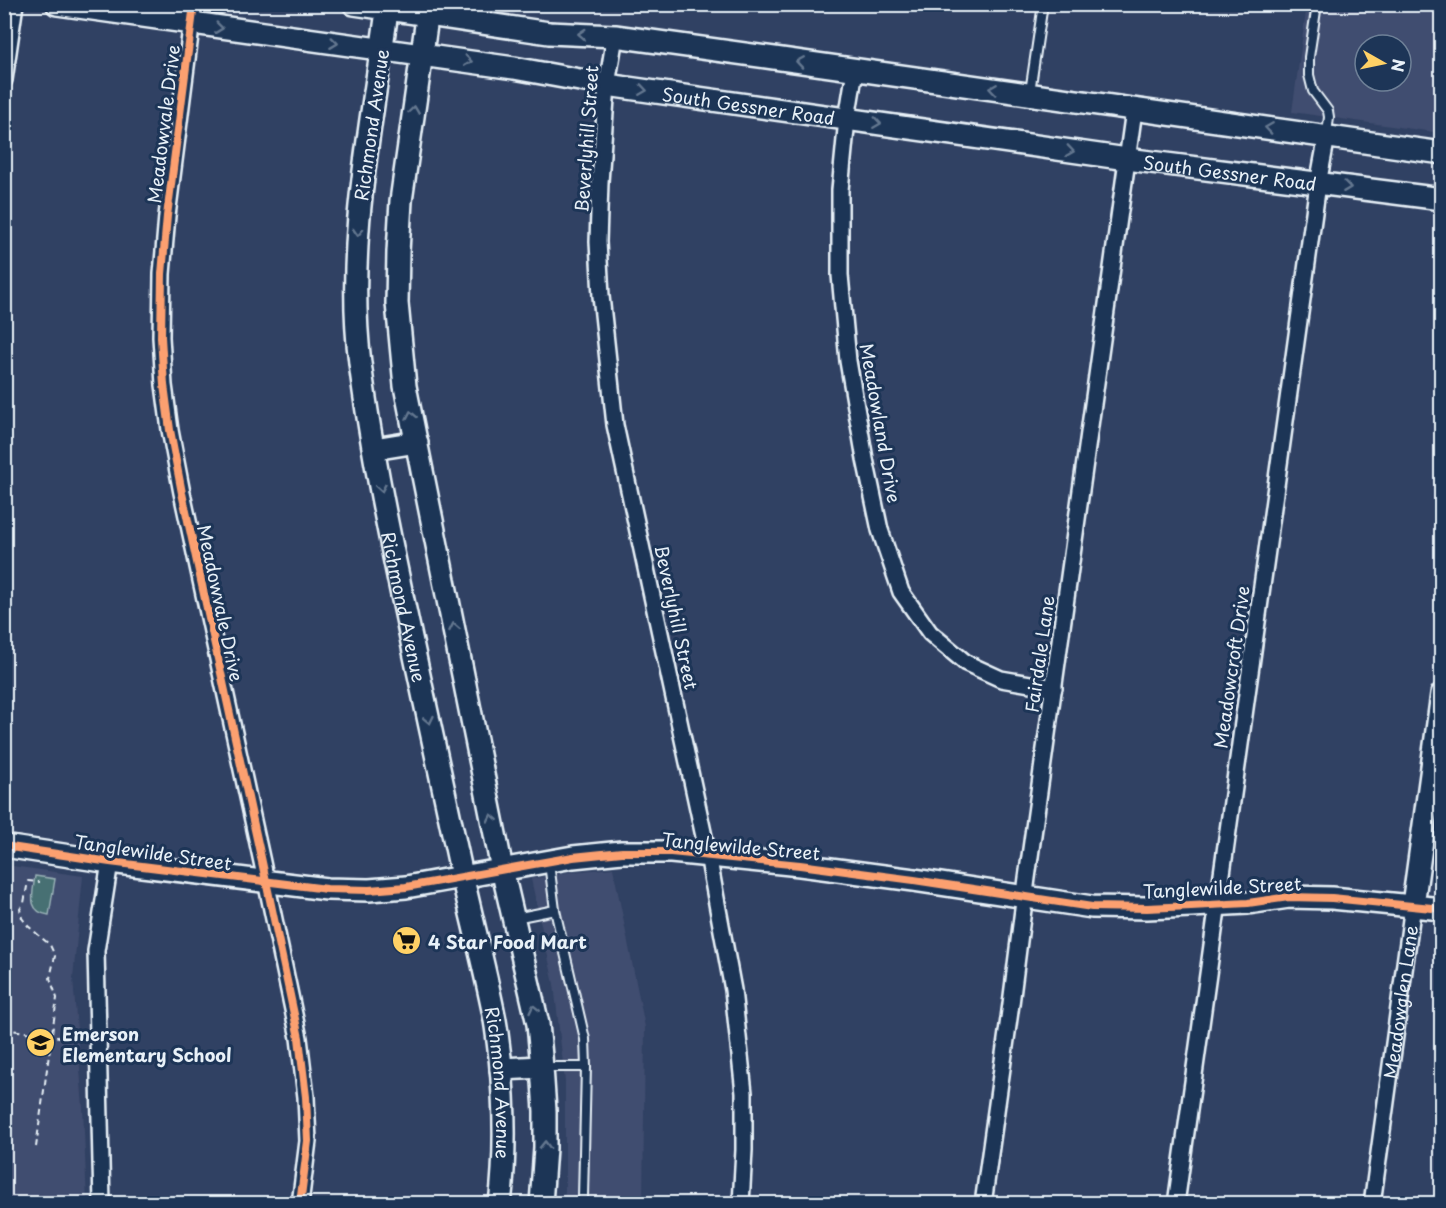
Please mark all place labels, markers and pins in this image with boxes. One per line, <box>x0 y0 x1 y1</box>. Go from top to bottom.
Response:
supermarket icon: 4 Star Food Mart <box>391 925 423 957</box>
place label: 4 Star Food Mart <box>428 928 587 955</box>
place label: Emerson Elementary School <box>62 1020 232 1068</box>
school or university icon: Emerson Elementary School <box>25 1027 57 1059</box>

